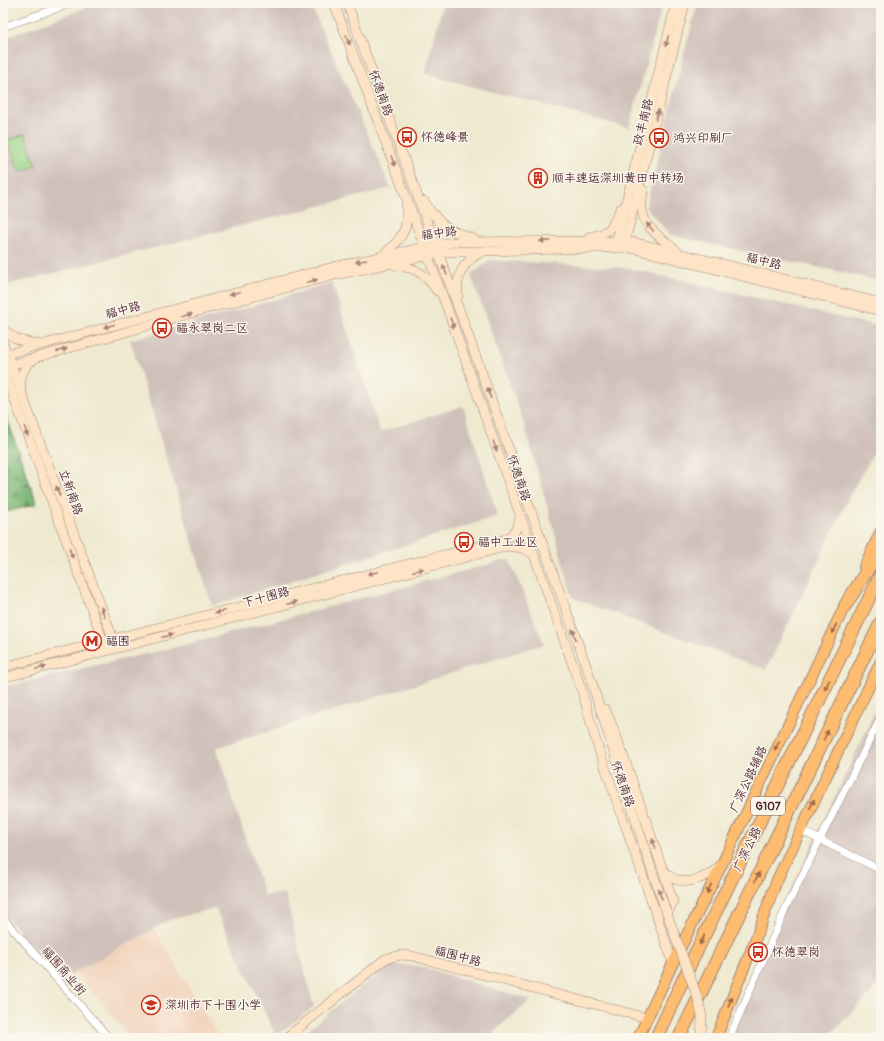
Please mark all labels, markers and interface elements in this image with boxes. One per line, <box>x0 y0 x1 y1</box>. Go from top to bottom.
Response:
one-way arrow <box>346 34 352 46</box>
one-way arrow <box>663 35 669 47</box>
street label: 怀德南路 <box>365 68 396 118</box>
street label: 政丰南路 <box>630 97 657 147</box>
one-way arrow <box>654 109 660 121</box>
bus stop icon: 怀德峰景 <box>396 126 418 148</box>
bus stop icon: 鸿兴印刷厂 <box>648 127 670 149</box>
place label: 怀德峰景 <box>421 130 469 145</box>
place label: 鸿兴印刷厂 <box>673 131 733 146</box>
one-way arrow <box>391 156 397 168</box>
building icon: 顺丰速运深圳黄田中转场 <box>527 167 549 189</box>
place label: 顺丰速运深圳黄田中转场 <box>552 171 684 186</box>
one-way arrow <box>646 222 655 232</box>
street label: 福中路 <box>420 224 458 243</box>
one-way arrow <box>538 238 551 244</box>
street label: 福中路 <box>745 250 783 273</box>
one-way arrow <box>355 258 367 264</box>
one-way arrow <box>442 264 448 276</box>
one-way arrow <box>307 278 319 284</box>
one-way arrow <box>229 290 241 296</box>
street label: 福中路 <box>104 299 142 322</box>
one-way arrow <box>181 312 193 318</box>
bus stop icon: 福永翠岗二区 <box>151 317 173 339</box>
one-way arrow <box>449 318 455 330</box>
place label: 福永翠岗二区 <box>176 321 248 336</box>
one-way arrow <box>103 324 115 330</box>
one-way arrow <box>56 347 68 353</box>
one-way arrow <box>486 386 492 398</box>
one-way arrow <box>24 425 30 437</box>
one-way arrow <box>493 440 499 452</box>
street label: 怀德南路 <box>504 453 533 503</box>
street label: 立新南路 <box>55 467 86 517</box>
one-way arrow <box>54 484 60 496</box>
bus stop icon: 福中工业区 <box>453 531 475 553</box>
place label: 福中工业区 <box>478 535 538 550</box>
one-way arrow <box>68 547 74 559</box>
one-way arrow <box>412 566 424 572</box>
one-way arrow <box>366 570 378 576</box>
street label: 下十围路 <box>241 584 291 611</box>
one-way arrow <box>286 599 299 605</box>
one-way arrow <box>100 606 106 618</box>
one-way arrow <box>213 609 225 615</box>
one-way arrow <box>831 623 837 635</box>
one-way arrow <box>571 628 577 640</box>
metro station icon: 福围 <box>81 630 103 652</box>
one-way arrow <box>161 633 173 639</box>
place label: 福围 <box>106 634 130 649</box>
one-way arrow <box>35 665 47 671</box>
one-way arrow <box>824 679 830 691</box>
one-way arrow <box>823 729 829 741</box>
one-way arrow <box>774 741 780 752</box>
street label: 广深公路辅路 <box>726 743 770 815</box>
street label: 怀德南路 <box>608 759 637 809</box>
road number: G107 <box>751 797 785 815</box>
one-way arrow <box>809 799 816 810</box>
street label: 广深公路 <box>730 824 765 874</box>
one-way arrow <box>651 838 657 850</box>
one-way arrow <box>754 871 760 883</box>
one-way arrow <box>706 883 713 895</box>
one-way arrow <box>657 888 663 900</box>
one-way arrow <box>699 934 705 945</box>
bus stop icon: 怀德翠岗 <box>747 941 769 963</box>
street label: 福围中路 <box>433 943 483 970</box>
street label: 福围商业街 <box>38 944 89 999</box>
place label: 怀德翠岗 <box>772 945 820 960</box>
school or university icon: 深圳市下十围小学 <box>140 994 162 1016</box>
one-way arrow <box>728 995 734 1007</box>
place label: 深圳市下十围小学 <box>165 998 261 1013</box>

